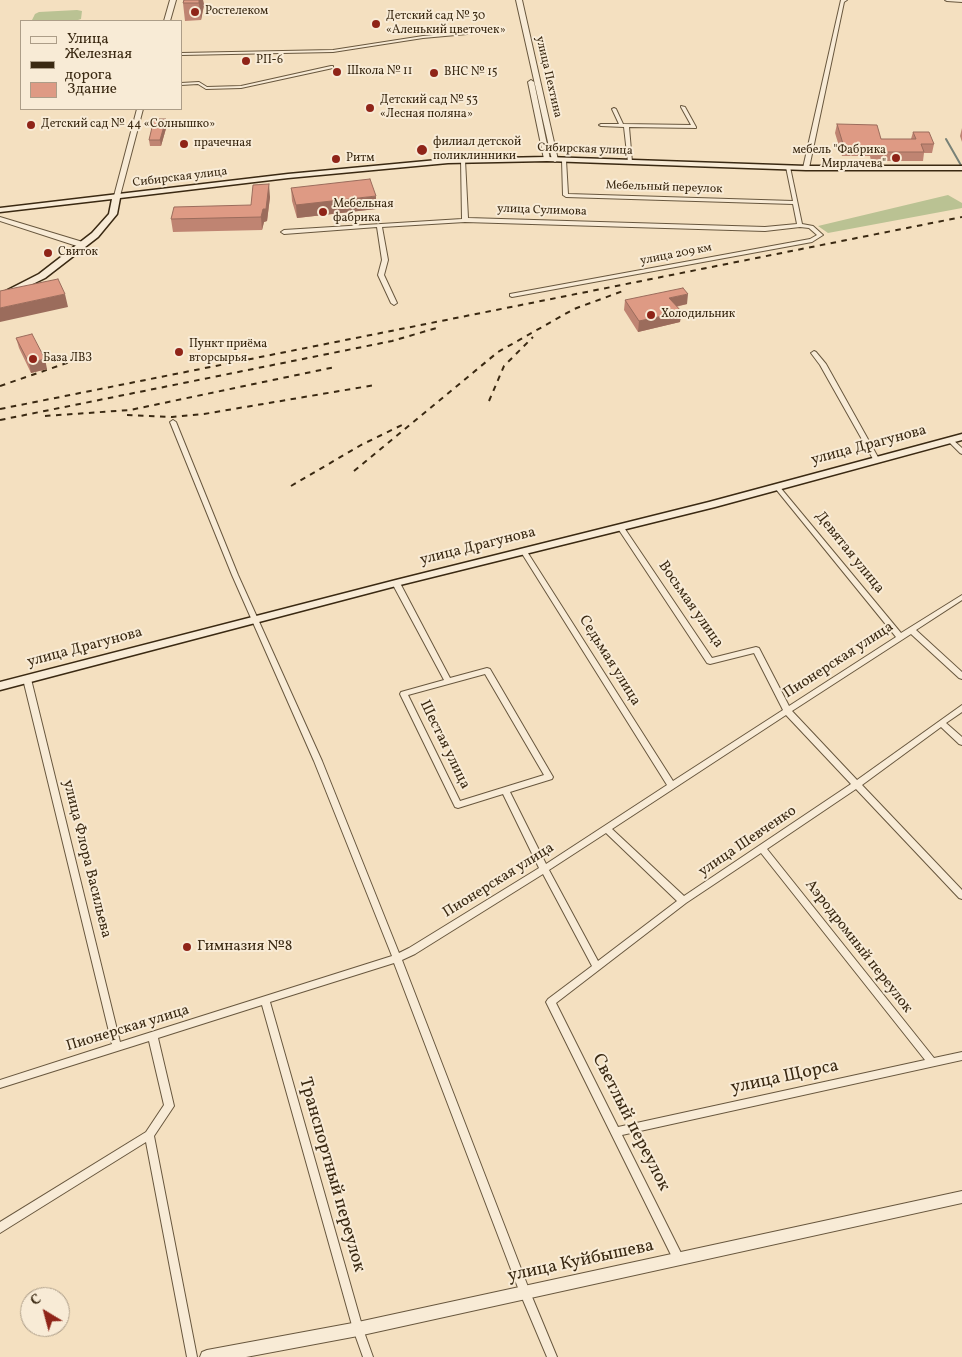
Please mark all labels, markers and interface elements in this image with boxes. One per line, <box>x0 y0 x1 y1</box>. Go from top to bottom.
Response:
place label: Ростелеком <box>205 5 268 19</box>
marker: Ростелеком <box>189 6 201 18</box>
place label: Детский сад № 30 «Аленький цветочек» <box>386 10 506 38</box>
marker: Детский сад № 30 «Аленький цветочек» <box>370 18 382 30</box>
legend <box>20 20 182 110</box>
text: Улица <box>67 29 109 50</box>
street label: улица Пехтина <box>532 35 564 119</box>
text: Железная дорога <box>65 44 132 86</box>
place label: РП-6 <box>256 54 283 68</box>
marker: РП-6 <box>240 55 252 67</box>
place label: Школа № 11 <box>347 65 412 79</box>
marker: Школа № 11 <box>331 66 343 78</box>
place label: ВНС № 15 <box>444 66 498 80</box>
marker: ВНС № 15 <box>428 67 440 79</box>
text: Здание <box>67 79 117 100</box>
place label: Детский сад № 53 «Лесная поляна» <box>380 94 478 122</box>
marker: Детский сад № 53 «Лесная поляна» <box>364 102 376 114</box>
place label: Детский сад № 44 «Солнышко» <box>41 118 215 132</box>
marker: Детский сад № 44 «Солнышко» <box>25 119 37 131</box>
place label: филиал детской поликлинники <box>433 136 521 164</box>
place label: прачечная <box>194 137 251 151</box>
marker: прачечная <box>178 138 190 150</box>
street label: Сибирская улица <box>537 141 633 159</box>
marker: филиал детской поликлинники <box>415 143 429 157</box>
place label: мебель "Фабрика Мирлачева" <box>792 144 886 172</box>
place label: Ритм <box>346 152 374 166</box>
marker: мебель "Фабрика Мирлачева" <box>890 152 902 164</box>
marker: Ритм <box>330 153 342 165</box>
street label: Сибирская улица <box>132 165 228 191</box>
street label: Мебельный переулок <box>605 179 723 197</box>
place label: Мебельная фабрика <box>333 198 394 226</box>
street label: улица Сулимова <box>497 202 587 220</box>
marker: Мебельная фабрика <box>317 206 329 218</box>
street label: улица 209 км <box>639 241 713 269</box>
place label: Свиток <box>58 246 98 260</box>
marker: Свиток <box>42 247 54 259</box>
place label: Холодильник <box>661 308 735 322</box>
marker: Холодильник <box>645 309 657 321</box>
place label: Пункт приёма вторсырья <box>189 338 267 366</box>
marker: Пункт приёма вторсырья <box>173 346 185 358</box>
place label: База ЛВЗ <box>43 352 92 366</box>
marker: База ЛВЗ <box>27 353 39 365</box>
street label: улица Драгунова <box>809 422 929 470</box>
street label: Девятая улица <box>810 508 888 598</box>
street label: улица Драгунова <box>418 524 538 570</box>
street label: Восьмая улица <box>653 558 727 652</box>
street label: Седьмая улица <box>574 612 644 710</box>
street label: Пионерская улица <box>780 619 898 703</box>
street label: улица Драгунова <box>25 624 145 672</box>
street label: Шестая улица <box>415 698 473 792</box>
street label: улица Флора Васильева <box>58 778 114 940</box>
street label: улица Шевченко <box>696 803 800 881</box>
street label: Пионерская улица <box>440 839 558 923</box>
street label: Аэродромный переулок <box>800 877 916 1017</box>
place label: Гимназия №8 <box>197 938 292 956</box>
marker: Гимназия №8 <box>181 941 193 953</box>
street label: Пионерская улица <box>64 1002 192 1056</box>
street label: Светлый переулок <box>586 1051 674 1195</box>
street label: улица Щорса <box>729 1056 841 1100</box>
street label: Транспортный переулок <box>293 1075 369 1275</box>
street label: улица Куйбышева <box>506 1236 656 1288</box>
north arrow <box>20 1287 70 1337</box>
text: С <box>27 1290 46 1311</box>

